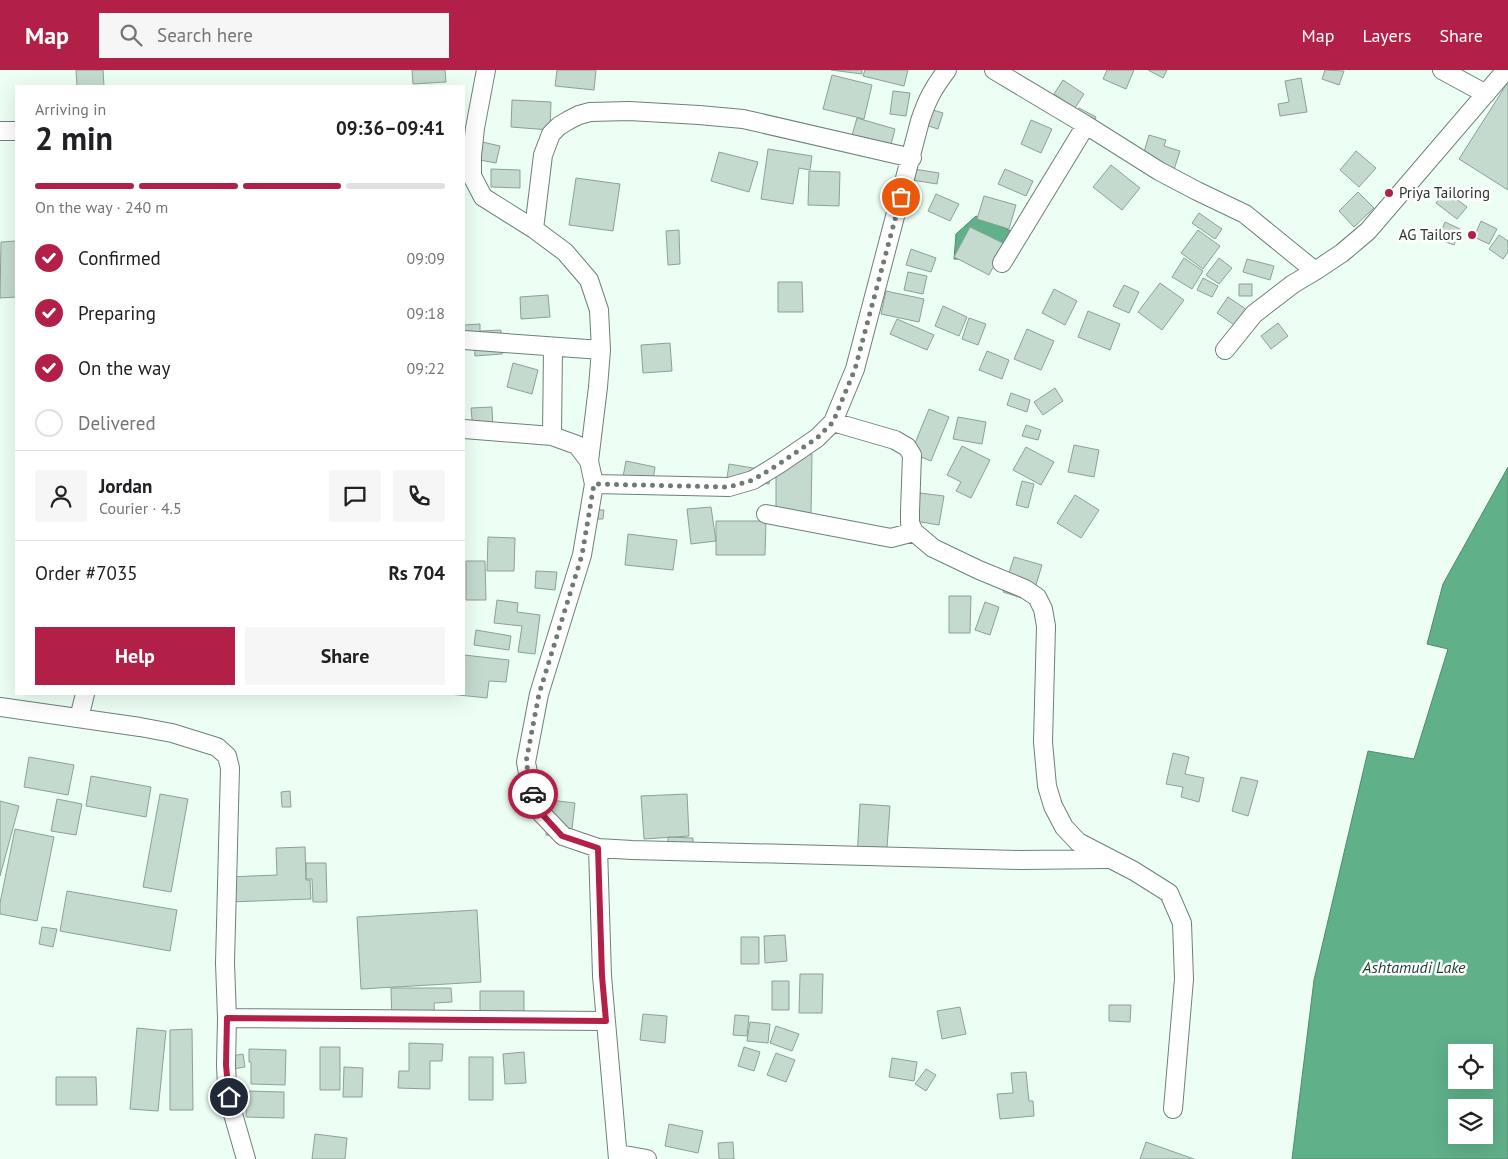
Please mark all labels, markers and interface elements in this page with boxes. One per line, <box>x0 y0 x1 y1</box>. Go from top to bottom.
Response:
search box <box>99 13 449 58</box>
text: Map <box>25 20 69 51</box>
icon: search <box>117 21 145 49</box>
text: Search here <box>157 23 253 47</box>
text: Map <box>1302 24 1334 47</box>
text: Layers <box>1362 24 1411 47</box>
text: Share <box>1439 24 1483 47</box>
text: Arriving in <box>35 99 106 119</box>
text: 09:36–09:41 <box>336 116 445 140</box>
text: 2 min <box>35 117 113 159</box>
pin <box>880 176 922 218</box>
icon: bag <box>887 183 915 211</box>
place label: Priya Tailoring <box>1399 183 1490 202</box>
marker: Priya Tailoring <box>1383 187 1395 199</box>
text: On the way · 240 m <box>35 197 168 217</box>
place label: AG Tailors <box>1399 225 1462 244</box>
marker: AG Tailors <box>1466 229 1478 241</box>
icon: check <box>35 244 63 272</box>
text: Confirmed <box>78 246 161 270</box>
text: 09:09 <box>407 248 445 268</box>
icon: check <box>35 299 63 327</box>
text: Preparing <box>78 301 156 325</box>
text: 09:18 <box>407 303 445 323</box>
icon: check <box>35 354 63 382</box>
text: On the way <box>78 356 170 380</box>
text: 09:22 <box>407 358 445 378</box>
text: Delivered <box>78 411 156 435</box>
button: person <box>35 470 87 522</box>
button: chat <box>329 470 381 522</box>
button: phone <box>393 470 445 522</box>
text: Jordan <box>99 474 152 498</box>
text: Courier · 4.5 <box>99 498 182 518</box>
text: Order #7035 <box>35 561 138 585</box>
text: Rs 704 <box>388 561 445 585</box>
button: Help <box>35 627 235 685</box>
button: Share <box>245 627 445 685</box>
courier <box>508 769 558 819</box>
icon: car <box>519 780 547 808</box>
water label: Ashtamudi Lake <box>1362 957 1466 977</box>
map controls <box>1448 1044 1493 1144</box>
button: locate <box>1448 1044 1493 1089</box>
pin <box>208 1076 250 1118</box>
icon: home <box>215 1083 243 1111</box>
button: layers <box>1448 1099 1493 1144</box>

